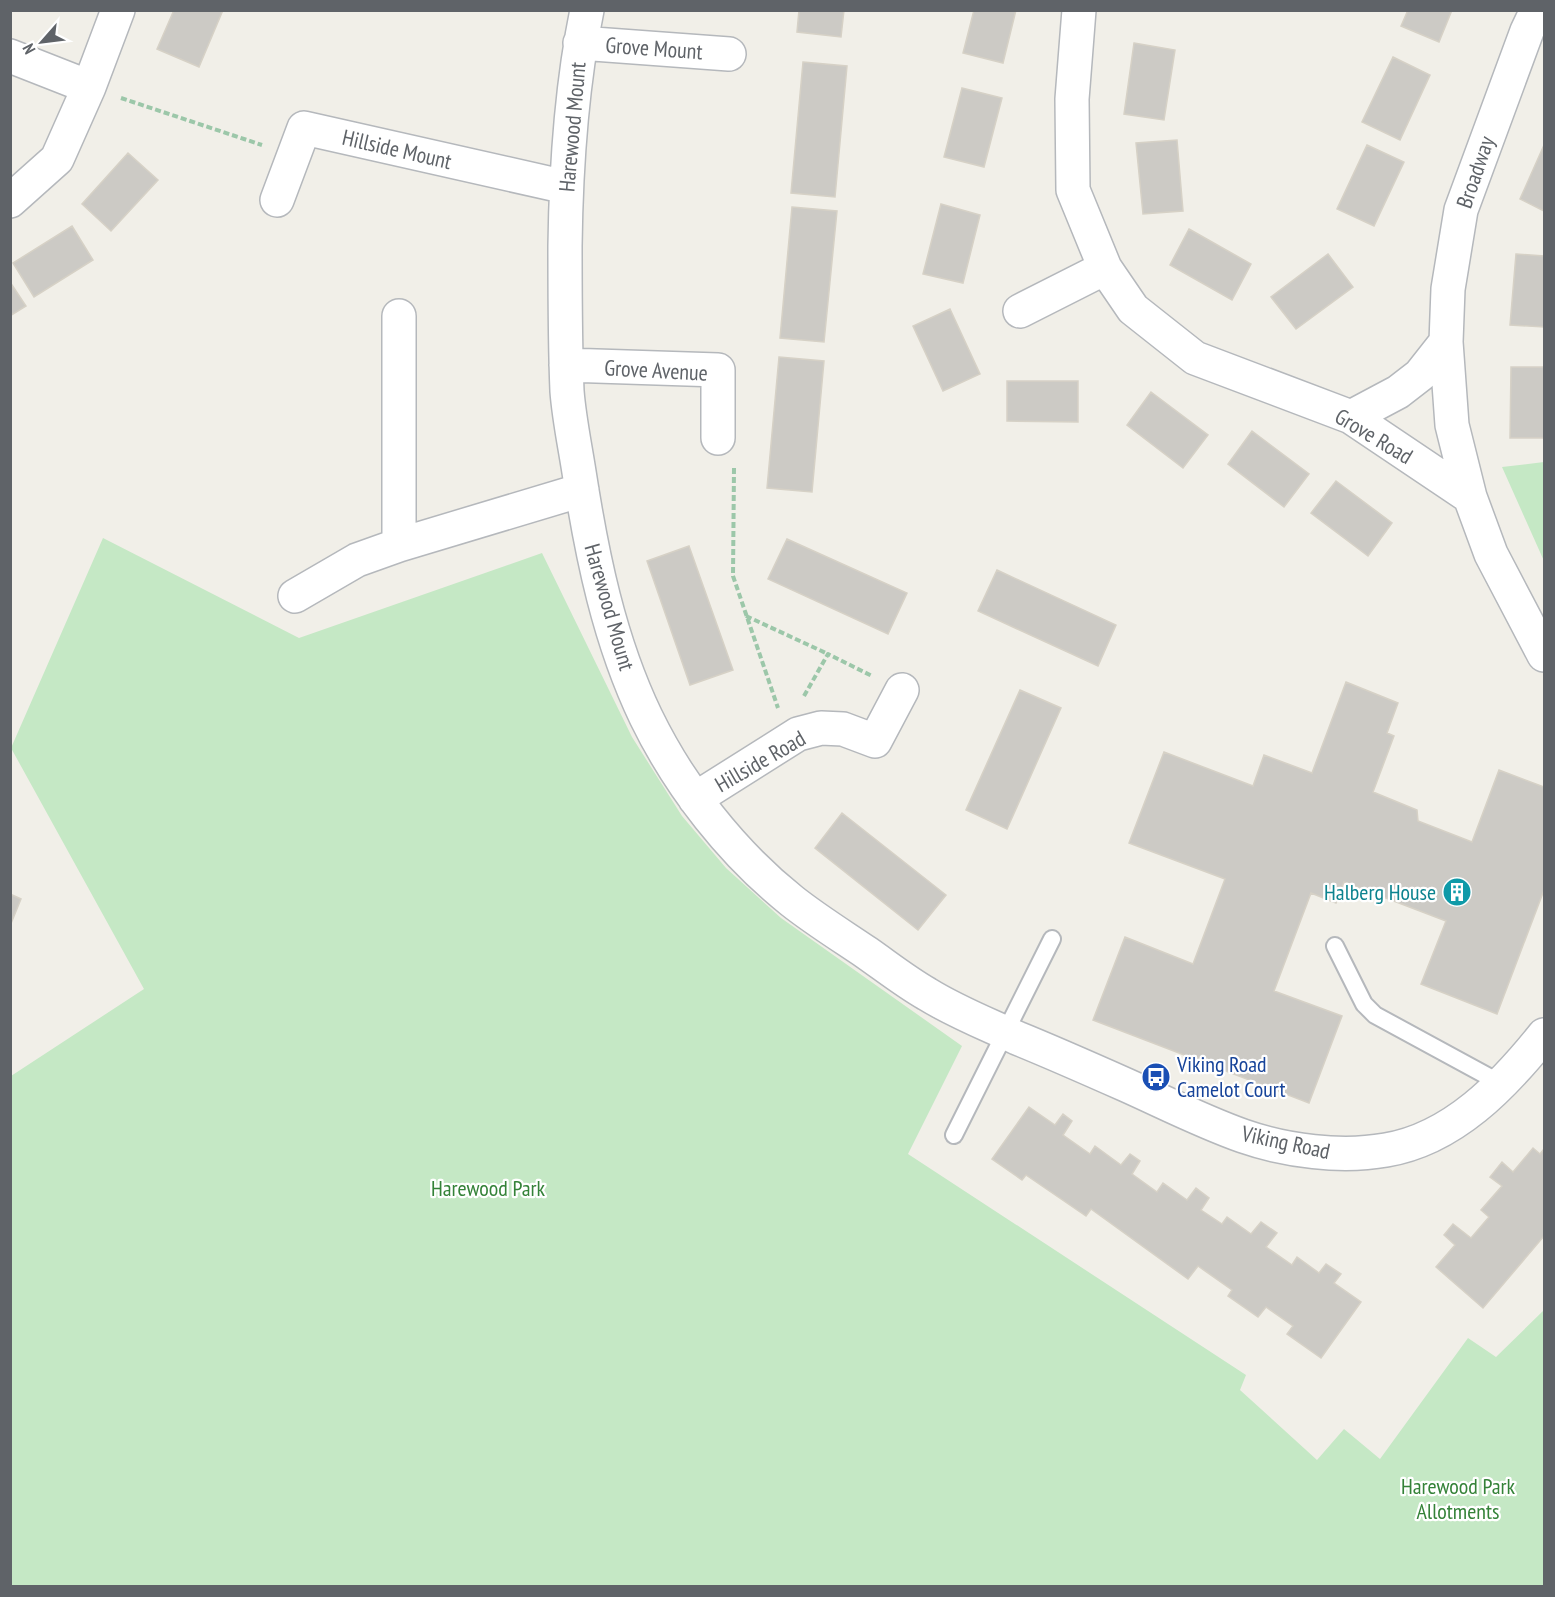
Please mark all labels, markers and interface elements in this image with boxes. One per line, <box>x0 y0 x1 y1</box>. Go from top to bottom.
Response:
north arrow <box>12 12 72 72</box>
street label: Grove Mount <box>605 31 703 65</box>
text: N <box>18 41 40 58</box>
street label: Harewood Mount <box>552 61 592 193</box>
street label: Hillside Mount <box>340 123 454 175</box>
street label: Broadway <box>1450 132 1501 212</box>
street label: Grove Avenue <box>604 353 708 387</box>
street label: Grove Road <box>1330 402 1418 470</box>
street label: Harewood Mount <box>579 541 641 673</box>
street label: Hillside Road <box>710 724 810 798</box>
building icon: Halberg House <box>1441 876 1473 908</box>
place label: Halberg House <box>1324 878 1436 906</box>
place label: Viking Road Camelot Court <box>1176 1050 1285 1103</box>
bus stop icon: Viking Road Camelot Court <box>1140 1061 1172 1093</box>
street label: Viking Road <box>1238 1119 1333 1165</box>
park label: Harewood Park <box>431 1174 546 1202</box>
park label: Harewood Park Allotments <box>1401 1472 1516 1525</box>

